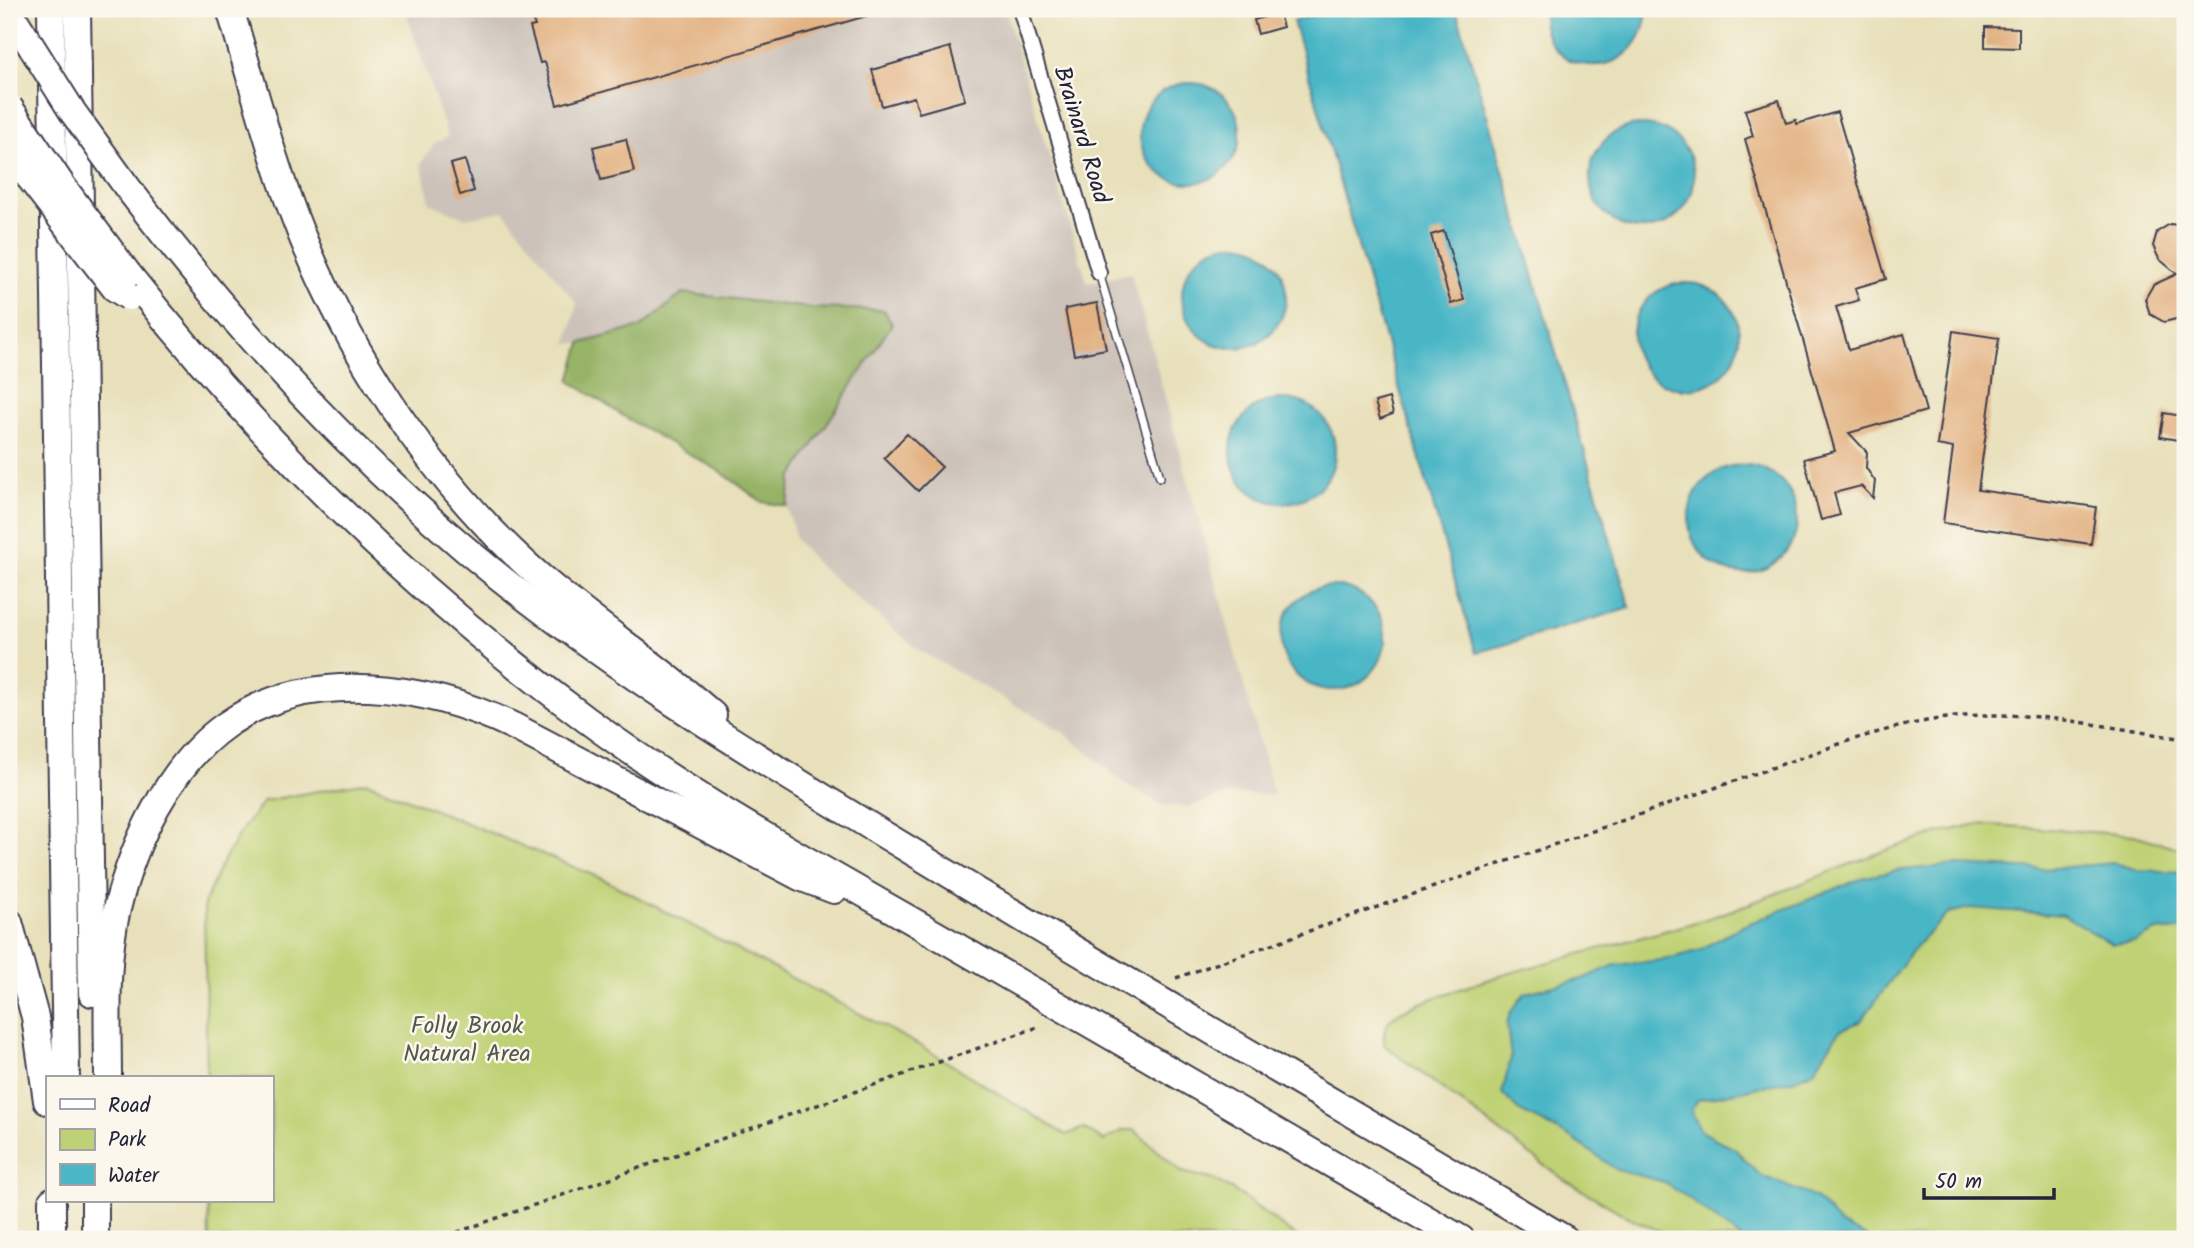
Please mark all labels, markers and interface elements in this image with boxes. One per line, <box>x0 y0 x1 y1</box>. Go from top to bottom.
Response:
street label: Brainard Road <box>1042 61 1121 210</box>
park label: Folly Brook Natural Area <box>403 1007 531 1074</box>
legend <box>46 1076 273 1202</box>
text: Road <box>108 1090 151 1123</box>
text: Park <box>108 1124 146 1157</box>
scale bar <box>1924 1157 2054 1201</box>
text: Water <box>108 1160 160 1193</box>
text: 50 m <box>1935 1166 1982 1199</box>

